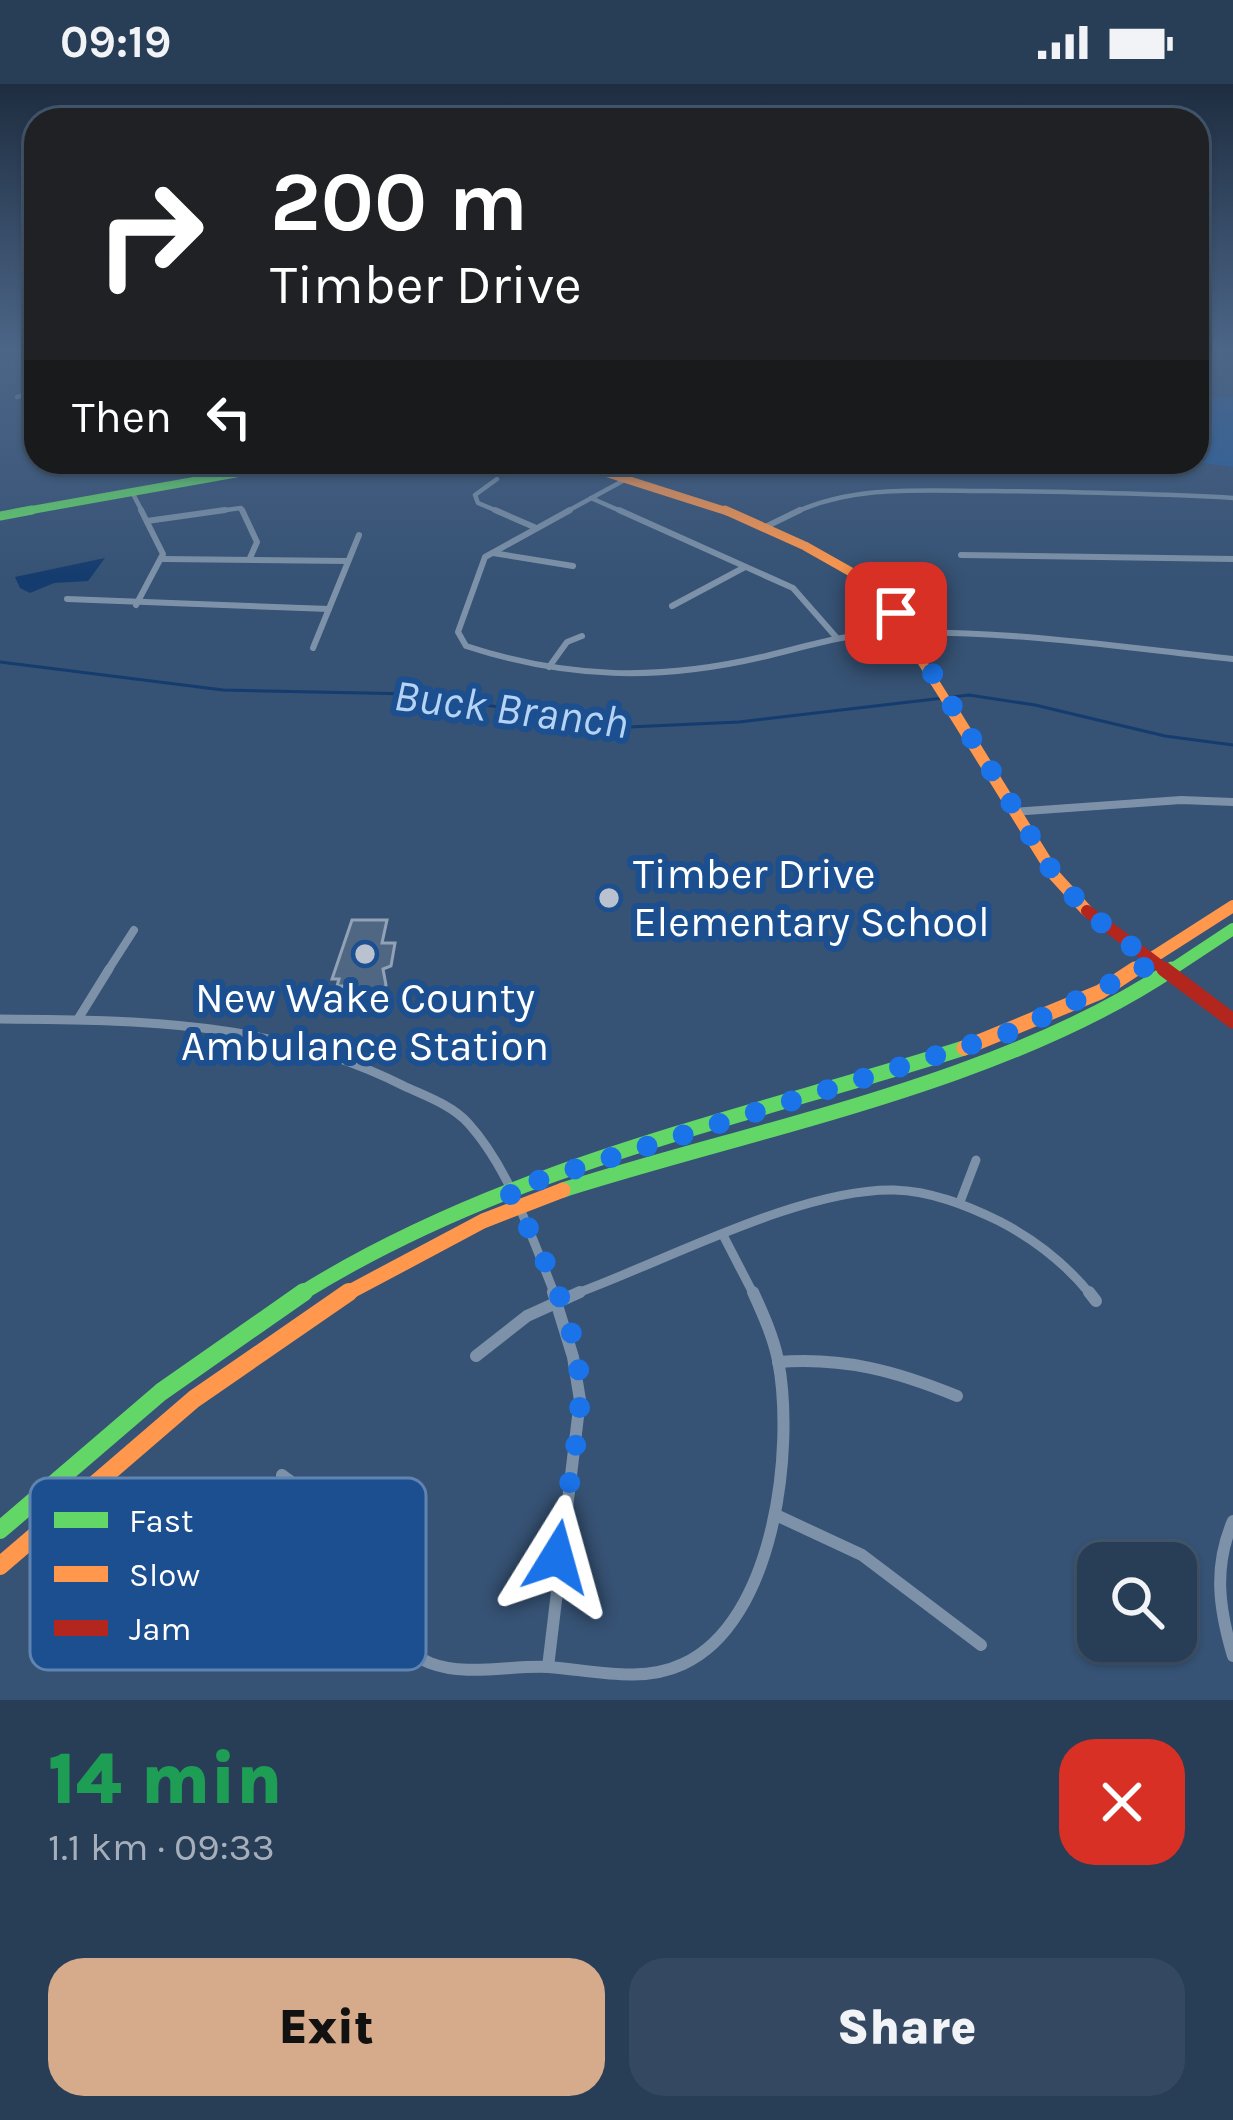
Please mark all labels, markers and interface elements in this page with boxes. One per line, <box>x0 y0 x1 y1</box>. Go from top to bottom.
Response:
text: 09:19 <box>60 16 172 68</box>
text: 200 m <box>270 153 528 251</box>
icon: right <box>72 156 228 312</box>
text: Timber Drive <box>270 253 582 317</box>
icon: left <box>196 384 262 450</box>
text: Then <box>72 391 172 443</box>
pin <box>845 562 947 664</box>
icon: arrive <box>863 580 929 646</box>
water label: Buck Branch <box>391 669 631 749</box>
place label: Timber Drive Elementary School <box>633 849 990 947</box>
marker: Timber Drive Elementary School <box>596 885 622 911</box>
marker: New Wake County Ambulance Station <box>352 941 378 967</box>
place label: New Wake County Ambulance Station <box>181 973 549 1071</box>
legend <box>30 1478 426 1670</box>
position arrow <box>494 1494 620 1620</box>
text: Fast <box>129 1502 193 1540</box>
map controls <box>1077 1542 1197 1662</box>
button: search <box>1077 1542 1197 1662</box>
text: Slow <box>129 1556 200 1594</box>
text: Jam <box>129 1610 191 1648</box>
text: 14 min <box>48 1737 282 1821</box>
button: close <box>1059 1739 1185 1865</box>
text: 1.1 km · 09:33 <box>48 1824 275 1870</box>
button: Exit <box>48 1958 605 2096</box>
button: Share <box>629 1958 1185 2096</box>

